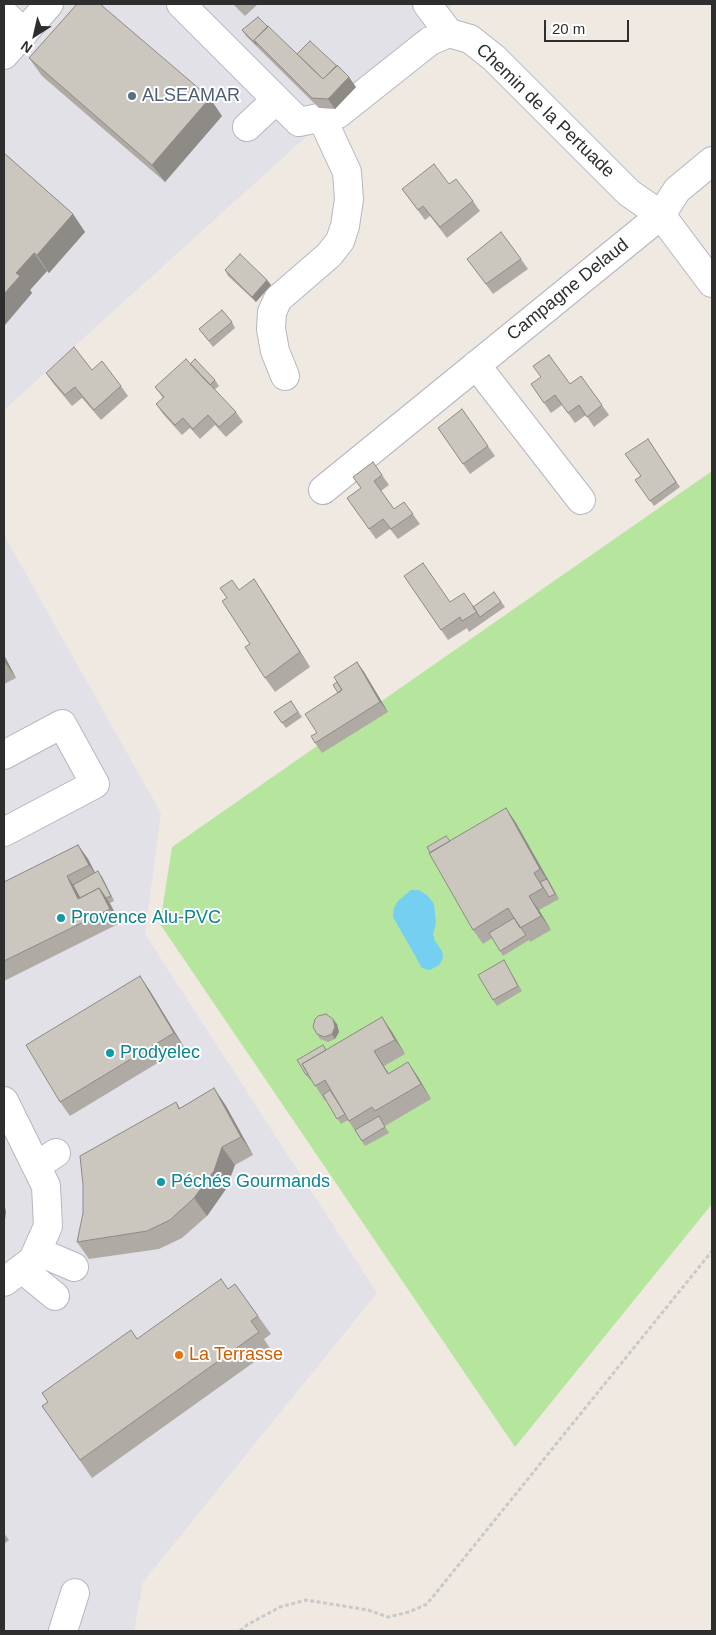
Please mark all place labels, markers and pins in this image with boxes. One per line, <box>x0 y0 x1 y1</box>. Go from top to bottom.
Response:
place label: ALSEAMAR <box>142 85 240 107</box>
marker: ALSEAMAR <box>126 90 138 102</box>
place label: Provence Alu-PVC <box>71 907 221 929</box>
marker: Provence Alu-PVC <box>55 912 67 924</box>
place label: Prodyelec <box>120 1042 200 1064</box>
marker: Prodyelec <box>104 1047 116 1059</box>
place label: Péchés Gourmands <box>171 1171 330 1193</box>
marker: Péchés Gourmands <box>155 1176 167 1188</box>
place label: La Terrasse <box>189 1344 283 1366</box>
marker: La Terrasse <box>173 1349 185 1361</box>

